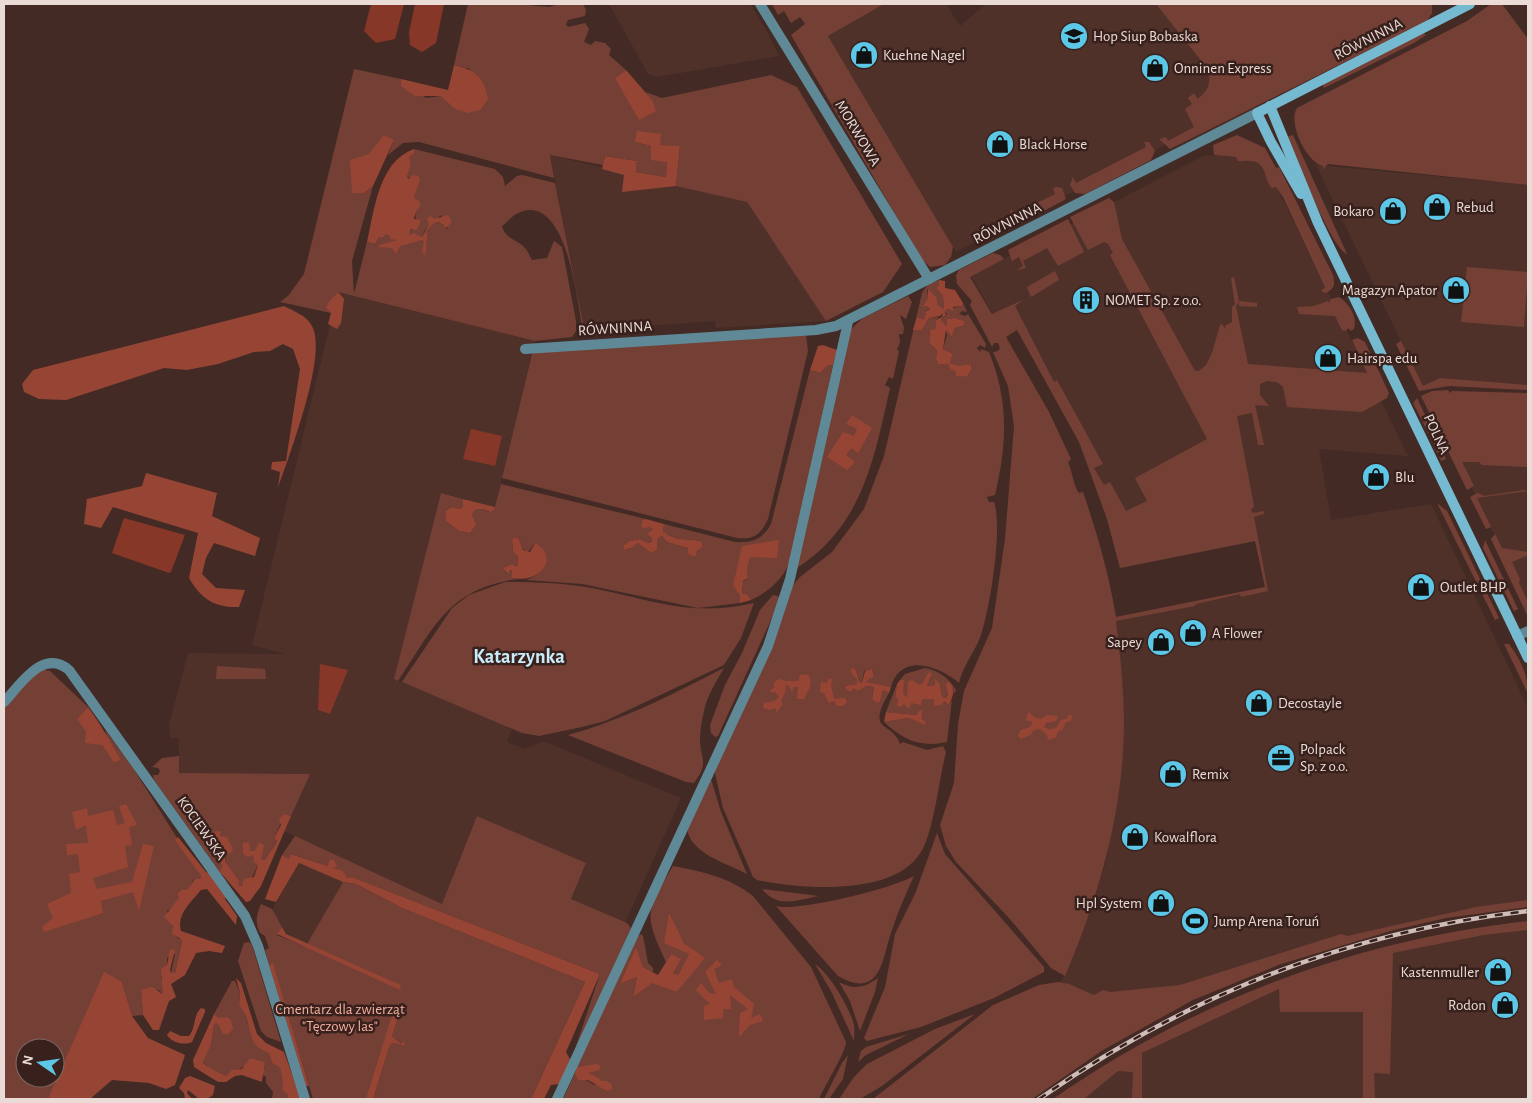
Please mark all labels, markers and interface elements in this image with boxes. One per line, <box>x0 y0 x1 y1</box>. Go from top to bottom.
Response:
street label: RÓWNINNA <box>1331 14 1405 63</box>
school or university icon: Hop Siup Bobaska <box>1059 21 1089 51</box>
place label: Hop Siup Bobaska <box>1093 29 1198 44</box>
shop icon: Kuehne Nagel <box>849 40 879 70</box>
place label: Kuehne Nagel <box>883 48 965 63</box>
shop icon: Onninen Express <box>1140 53 1170 83</box>
place label: Onninen Express <box>1174 61 1271 76</box>
street label: MORWOWA <box>832 98 883 169</box>
shop icon: Black Horse <box>985 129 1015 159</box>
place label: Black Horse <box>1019 137 1087 152</box>
shop icon: Rebud <box>1422 192 1452 222</box>
shop icon: Bokaro <box>1378 196 1408 226</box>
street label: RÓWNINNA <box>970 198 1044 247</box>
place label: Rebud <box>1456 200 1494 215</box>
place label: Bokaro <box>1333 204 1374 219</box>
shop icon: Magazyn Apator <box>1441 275 1471 305</box>
place label: Magazyn Apator <box>1342 283 1437 298</box>
building icon: NOMET Sp. z o.o. <box>1071 285 1101 315</box>
place label: NOMET Sp. z o.o. <box>1105 293 1201 308</box>
street label: RÓWNINNA <box>577 316 653 339</box>
shop icon: Hairspa edu <box>1313 343 1343 373</box>
place label: Hairspa edu <box>1347 351 1418 366</box>
street label: POLNA <box>1421 412 1452 457</box>
shop icon: Blu <box>1361 462 1391 492</box>
place label: Blu <box>1395 470 1415 485</box>
shop icon: Outlet BHP <box>1406 572 1436 602</box>
place label: Outlet BHP <box>1440 580 1506 595</box>
shop icon: A Flower <box>1178 618 1208 648</box>
place label: A Flower <box>1212 626 1262 641</box>
shop icon: Sapey <box>1146 627 1176 657</box>
place label: Sapey <box>1107 635 1143 650</box>
district label: Katarzynka <box>473 647 565 667</box>
shop icon: Decostayle <box>1244 688 1274 718</box>
place label: Decostayle <box>1278 696 1342 711</box>
place label: Polpack Sp. z o.o. <box>1300 742 1348 774</box>
office icon: Polpack Sp. z o.o. <box>1266 743 1296 773</box>
shop icon: Remix <box>1158 759 1188 789</box>
place label: Remix <box>1192 767 1229 782</box>
street label: KOCIEWSKA <box>174 794 229 863</box>
shop icon: Kowalflora <box>1120 822 1150 852</box>
place label: Kowalflora <box>1154 830 1217 845</box>
shop icon: Hpl System <box>1146 888 1176 918</box>
place label: Hpl System <box>1076 896 1142 911</box>
sports icon: Jump Arena Toruń <box>1180 906 1210 936</box>
place label: Jump Arena Toruń <box>1214 914 1319 929</box>
shop icon: Kastenmuller <box>1483 957 1513 987</box>
place label: Kastenmuller <box>1401 965 1479 980</box>
shop icon: Rodon <box>1490 990 1520 1020</box>
place label: Rodon <box>1448 998 1486 1013</box>
park label: Cmentarz dla zwierząt "Tęczowy las" <box>275 1002 405 1034</box>
north arrow <box>15 1038 65 1088</box>
text: N <box>20 1054 36 1067</box>

